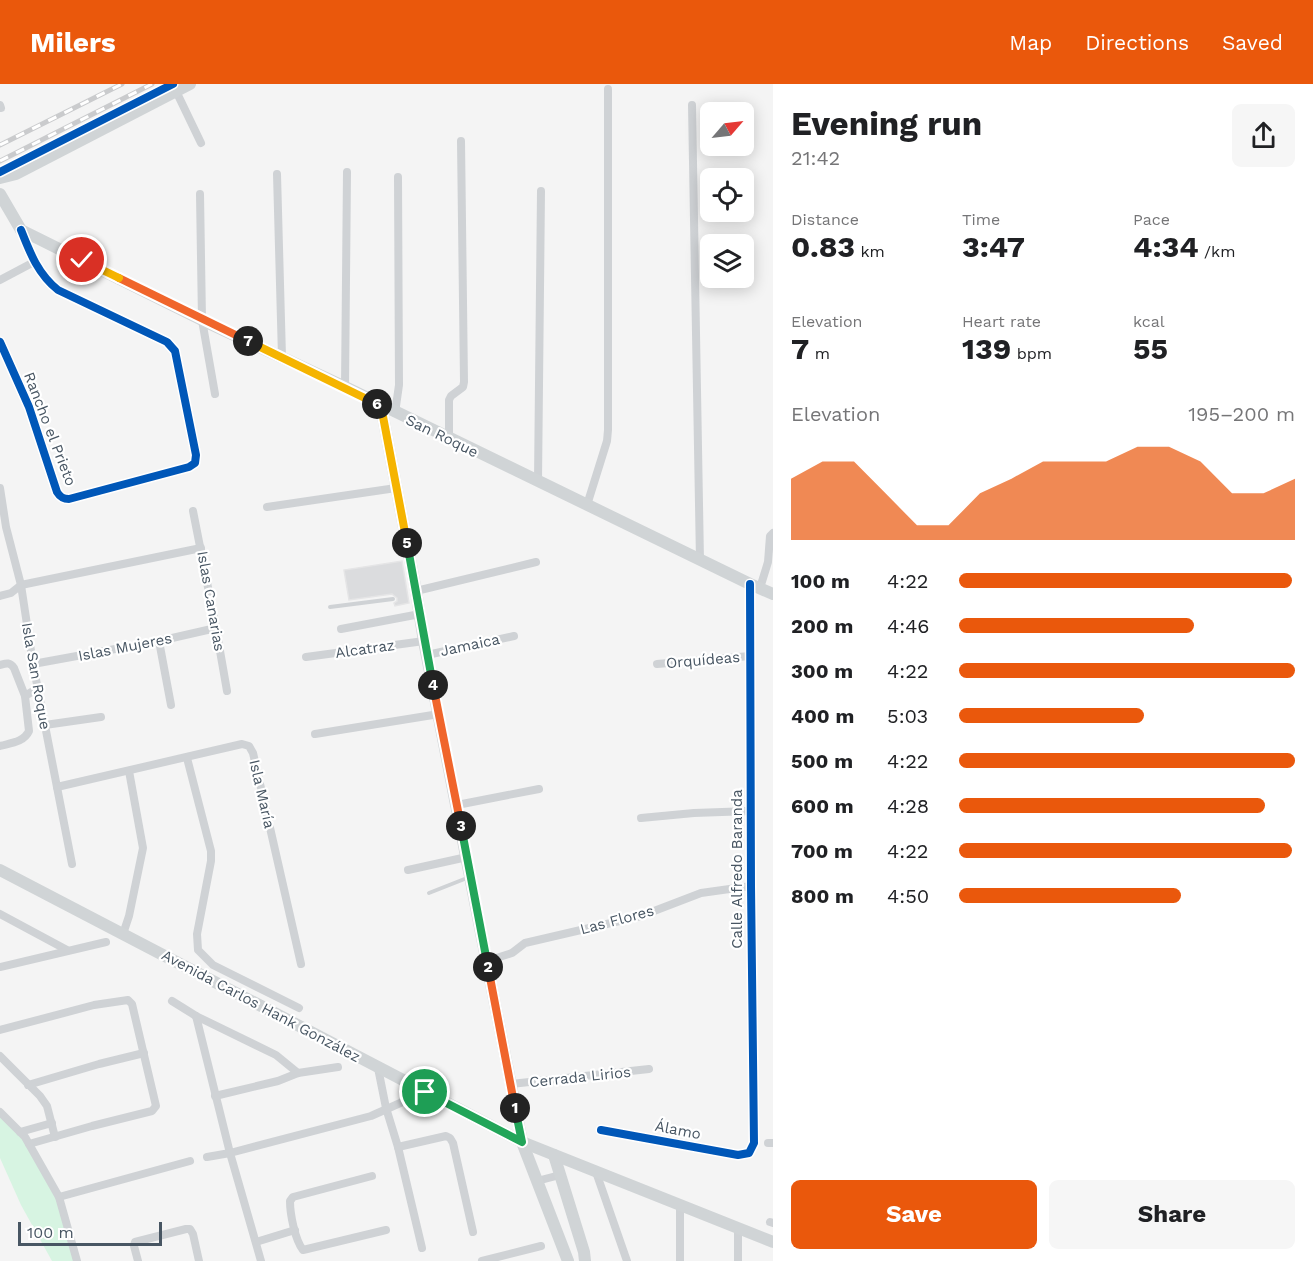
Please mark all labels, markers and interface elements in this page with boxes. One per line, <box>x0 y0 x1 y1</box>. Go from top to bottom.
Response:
text: Milers <box>30 26 116 59</box>
text: Map <box>1009 30 1052 55</box>
text: Directions <box>1085 30 1189 55</box>
text: Saved <box>1222 30 1283 55</box>
north arrow <box>700 102 754 156</box>
map controls <box>700 102 754 288</box>
text: Evening run <box>791 104 982 143</box>
button: share <box>1232 104 1295 167</box>
text: 21:42 <box>791 146 840 170</box>
button: locate <box>700 168 754 222</box>
text: Distance <box>791 210 859 229</box>
text: Time <box>962 210 1000 229</box>
text: Pace <box>1133 210 1170 229</box>
text: 0.83 <box>791 229 855 264</box>
text: 3:47 <box>962 229 1025 264</box>
text: 4:34 <box>1133 229 1199 264</box>
pin <box>56 234 107 285</box>
button: layers <box>700 234 754 288</box>
text: km <box>855 242 885 261</box>
text: /km <box>1199 242 1235 261</box>
icon: check <box>65 243 98 276</box>
text: Elevation <box>791 312 862 331</box>
text: Heart rate <box>962 312 1041 331</box>
text: kcal <box>1133 312 1165 331</box>
pin: 7 <box>233 326 263 356</box>
text: 7 <box>243 331 253 350</box>
text: 7 <box>791 331 809 366</box>
text: 139 <box>962 331 1011 366</box>
text: 55 <box>1133 331 1168 366</box>
text: m <box>809 344 830 363</box>
text: bpm <box>1011 344 1052 363</box>
street label: Rancho el Prieto <box>20 370 80 488</box>
pin: 6 <box>362 389 392 419</box>
text: 6 <box>372 394 382 413</box>
text: Elevation <box>791 402 880 426</box>
text: 195–200 m <box>1188 402 1295 426</box>
street label: San Roque <box>403 411 481 461</box>
pin: 5 <box>392 528 422 558</box>
text: 5 <box>402 533 412 552</box>
street label: Islas Canarias <box>193 550 229 653</box>
text: 100 m <box>791 569 850 593</box>
text: 4:22 <box>887 569 928 593</box>
text: 200 m <box>791 614 853 638</box>
text: 4:46 <box>887 614 930 638</box>
street label: Isla San Roque <box>18 621 54 731</box>
street label: Islas Mujeres <box>76 629 174 665</box>
street label: Jamaica <box>439 630 502 660</box>
street label: Alcatraz <box>334 636 396 662</box>
street label: Orquídeas <box>665 648 741 672</box>
text: 300 m <box>791 659 853 683</box>
text: 4:22 <box>887 659 928 683</box>
pin: 4 <box>418 670 448 700</box>
text: 4 <box>428 675 438 694</box>
text: 400 m <box>791 704 854 728</box>
text: 5:03 <box>887 704 928 728</box>
text: 500 m <box>791 749 853 773</box>
text: 4:22 <box>887 749 928 773</box>
street label: Isla María <box>245 758 279 831</box>
street label: Calle Alfredo Baranda <box>728 789 746 949</box>
text: 600 m <box>791 794 854 818</box>
text: 4:28 <box>887 794 929 818</box>
pin: 3 <box>446 811 476 841</box>
text: 3 <box>456 816 466 835</box>
text: 700 m <box>791 839 853 863</box>
text: 4:22 <box>887 839 928 863</box>
text: 800 m <box>791 884 854 908</box>
text: 4:50 <box>887 884 929 908</box>
street label: Las Flores <box>578 901 656 938</box>
street label: Avenida Carlos Hank González <box>159 946 363 1066</box>
pin: 2 <box>473 952 503 982</box>
text: 2 <box>483 957 493 976</box>
street label: Cerrada Lirios <box>528 1063 632 1091</box>
pin <box>399 1066 450 1117</box>
icon: arrive <box>408 1075 441 1108</box>
pin: 1 <box>500 1093 530 1123</box>
text: 1 <box>512 1098 518 1117</box>
street label: Álamo <box>654 1117 702 1143</box>
button: Save <box>791 1180 1037 1249</box>
button: Share <box>1049 1180 1295 1249</box>
scale bar <box>18 1219 162 1246</box>
text: 100 m <box>27 1223 74 1242</box>

